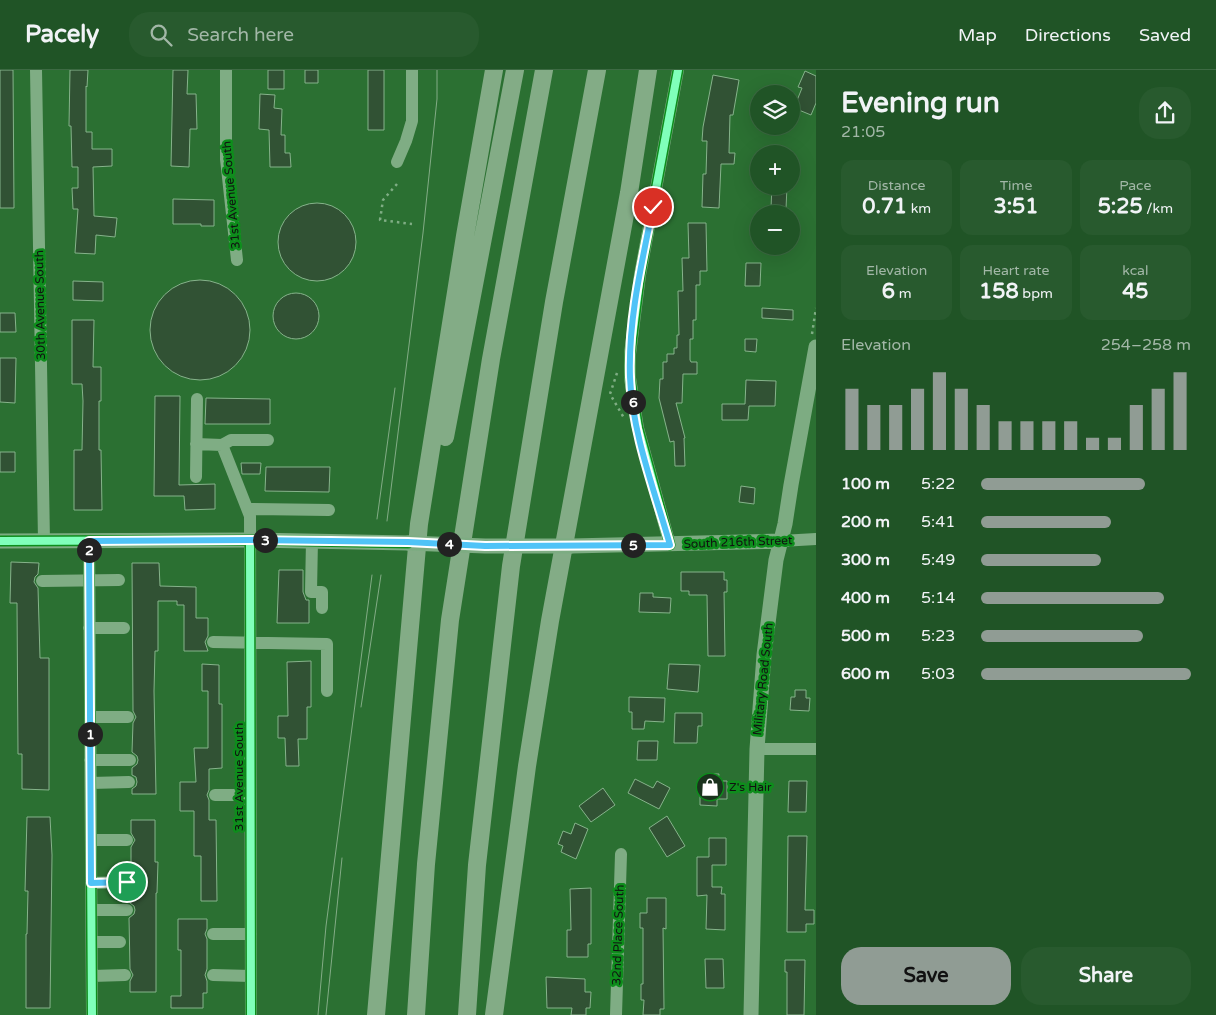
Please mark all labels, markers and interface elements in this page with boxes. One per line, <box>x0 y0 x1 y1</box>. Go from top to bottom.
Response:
search box <box>129 12 479 57</box>
text: Pacely <box>25 20 99 49</box>
icon: search <box>147 21 175 49</box>
text: Search here <box>187 24 294 46</box>
text: Map <box>958 24 997 46</box>
text: Directions <box>1025 24 1111 46</box>
text: Saved <box>1139 24 1191 46</box>
map controls <box>750 85 800 255</box>
button: layers <box>750 85 800 135</box>
text: Evening run <box>841 86 1000 120</box>
button: share <box>1139 87 1191 139</box>
text: 21:05 <box>841 122 885 142</box>
street label: 31st Avenue South <box>219 140 243 250</box>
button: + <box>750 145 800 195</box>
text: Distance <box>868 177 925 194</box>
text: Time <box>1000 177 1032 194</box>
text: Pace <box>1119 177 1151 194</box>
pin <box>632 186 674 228</box>
icon: check <box>639 193 667 221</box>
text: 0.71 <box>862 194 907 219</box>
text: 3:51 <box>993 194 1039 219</box>
text: 5:25 <box>1098 194 1143 219</box>
text: km <box>907 200 931 217</box>
text: /km <box>1143 200 1173 217</box>
button: − <box>750 205 800 255</box>
street label: 30th Avenue South <box>32 250 48 360</box>
text: Elevation <box>866 262 927 279</box>
text: Heart rate <box>983 262 1049 279</box>
text: kcal <box>1122 262 1148 279</box>
text: 6 <box>882 279 895 304</box>
text: 158 <box>979 279 1019 304</box>
text: 45 <box>1122 279 1149 304</box>
text: m <box>895 285 912 302</box>
text: bpm <box>1019 285 1053 302</box>
text: Elevation <box>841 335 911 355</box>
text: 254–258 m <box>1101 335 1191 355</box>
pin: 6 <box>620 390 646 414</box>
text: 6 <box>629 394 638 411</box>
text: 100 m <box>841 474 890 494</box>
text: 5:22 <box>921 474 955 494</box>
text: 200 m <box>841 512 890 532</box>
text: 5:41 <box>921 512 955 532</box>
pin: 3 <box>252 528 278 552</box>
text: 3 <box>261 532 270 549</box>
pin: 4 <box>436 532 462 556</box>
pin: 5 <box>620 532 646 558</box>
street label: South 216th Street <box>683 533 793 551</box>
text: 4 <box>445 536 454 553</box>
text: 5 <box>629 537 638 554</box>
pin: 2 <box>76 538 102 562</box>
text: 2 <box>85 542 94 559</box>
text: 300 m <box>841 550 890 570</box>
text: 5:49 <box>921 550 955 570</box>
text: 400 m <box>841 588 890 608</box>
text: 5:14 <box>921 588 955 608</box>
street label: Military Road South <box>750 622 776 736</box>
text: 500 m <box>841 626 890 646</box>
text: 5:23 <box>921 626 955 646</box>
text: 600 m <box>841 664 890 684</box>
text: 5:03 <box>921 664 955 684</box>
pin: 1 <box>78 722 102 746</box>
street label: 31st Avenue South <box>232 723 246 831</box>
text: 1 <box>86 726 95 743</box>
shop icon: Z's Hair <box>695 772 725 802</box>
place label: Z's Hair <box>729 780 772 794</box>
pin <box>106 861 148 903</box>
icon: arrive <box>113 868 141 896</box>
street label: 32nd Place South <box>609 884 627 986</box>
button: Save <box>841 947 1011 1005</box>
button: Share <box>1021 947 1191 1005</box>

